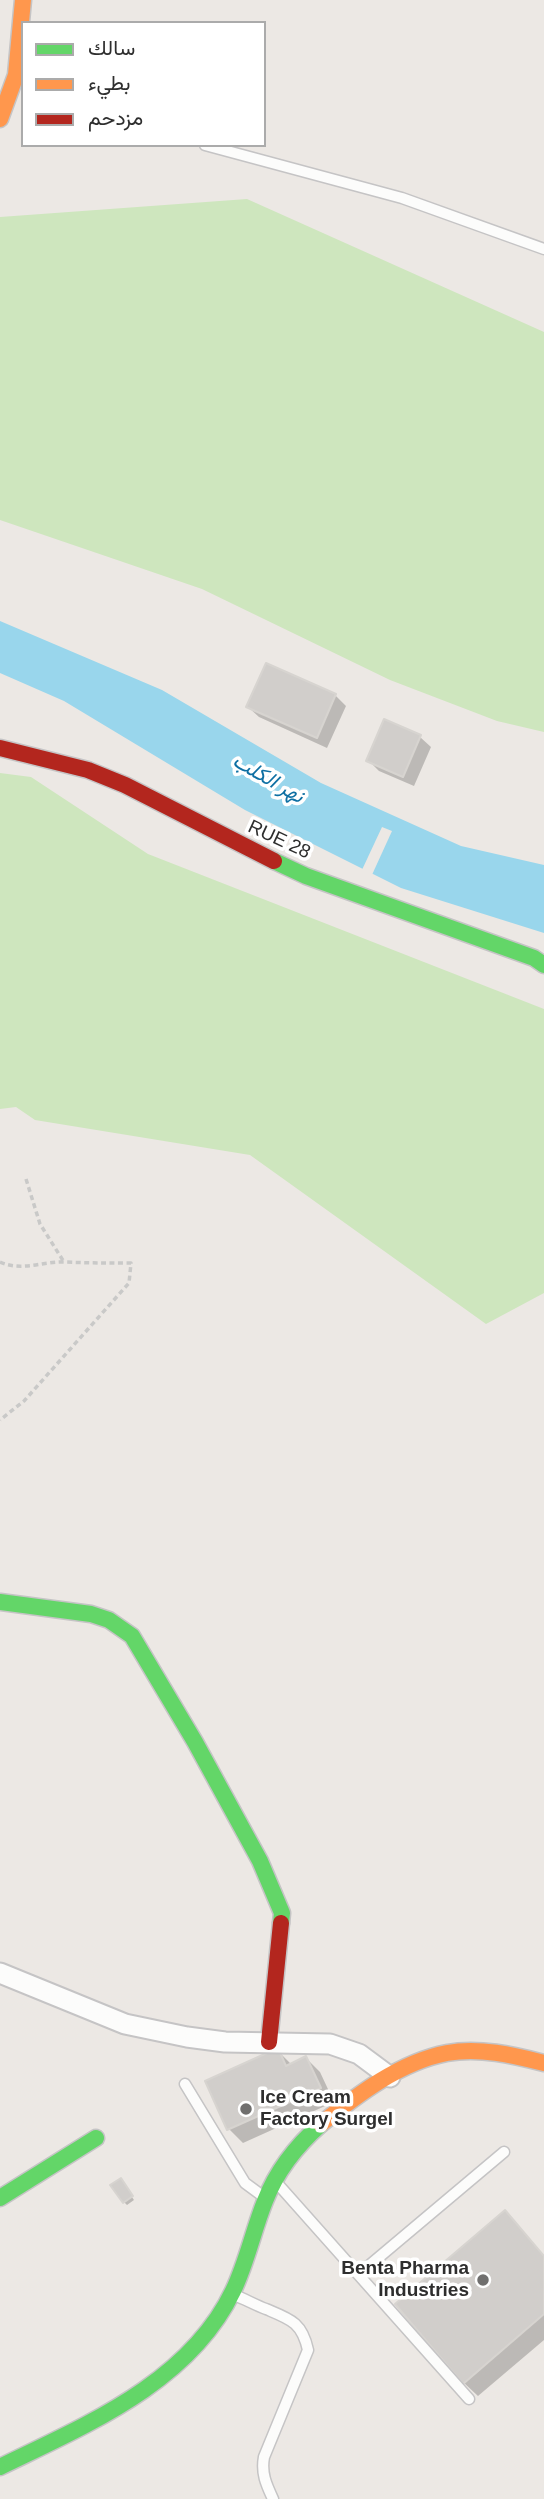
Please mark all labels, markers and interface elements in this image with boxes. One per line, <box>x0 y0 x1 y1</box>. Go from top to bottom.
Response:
legend <box>21 21 266 147</box>
text: سالك <box>88 36 135 59</box>
text: بطيء <box>88 71 131 94</box>
text: مزدحم <box>88 106 143 129</box>
water label: نهر الكلب <box>228 749 308 809</box>
street label: RUE 28 <box>244 816 314 864</box>
place label: Ice Cream Factory Surgel <box>260 2087 393 2131</box>
marker: Ice Cream Factory Surgel <box>238 2101 254 2117</box>
place label: Benta Pharma Industries <box>341 2258 469 2302</box>
marker: Benta Pharma Industries <box>475 2272 491 2288</box>

